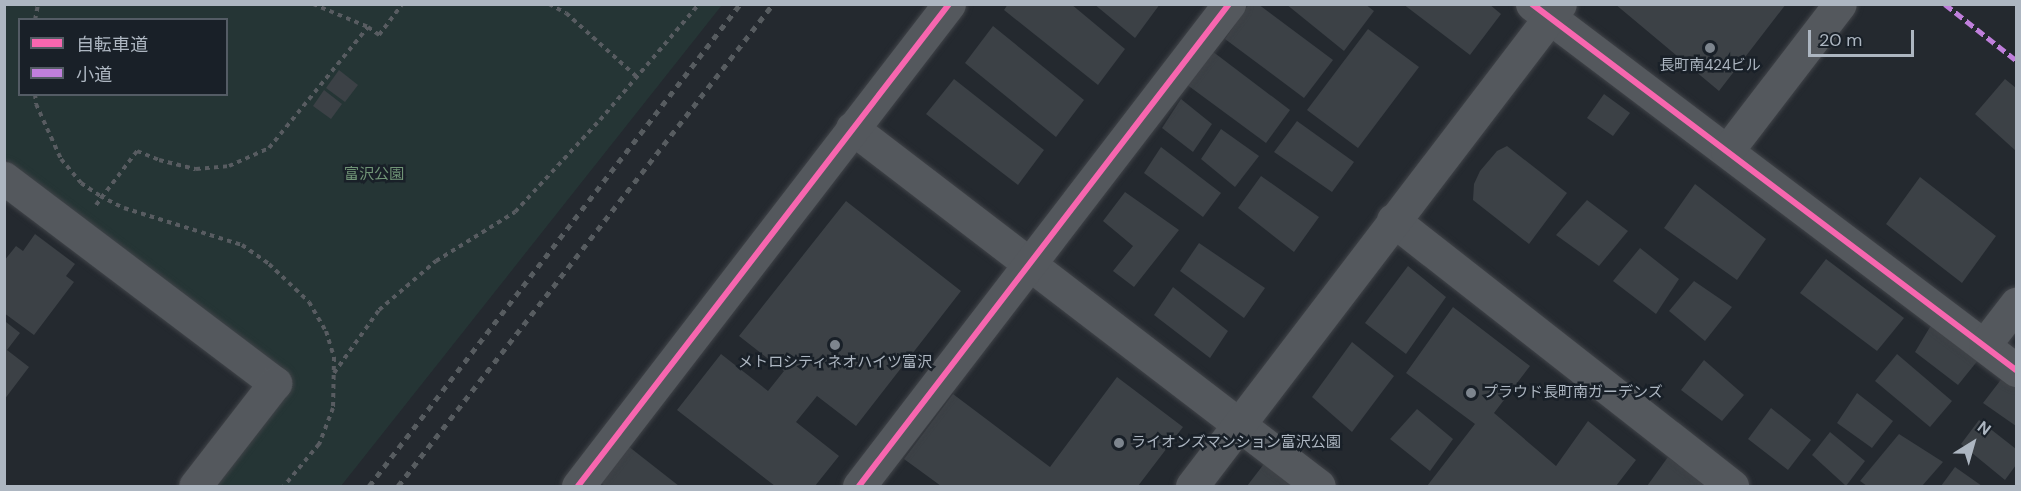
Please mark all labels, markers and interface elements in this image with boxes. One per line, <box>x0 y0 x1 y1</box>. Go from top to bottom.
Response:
legend <box>18 18 228 96</box>
scale bar <box>1811 18 1918 56</box>
text: 20 m <box>1819 28 1862 52</box>
text: 自転車道 <box>76 33 148 57</box>
marker: 長町南424ビル <box>1703 41 1717 55</box>
place label: 長町南424ビル <box>1659 57 1761 75</box>
text: 小道 <box>76 63 112 87</box>
park label: 富沢公園 <box>344 166 404 184</box>
marker: メトロシティネオハイツ富沢 <box>828 338 842 352</box>
place label: メトロシティネオハイツ富沢 <box>738 354 932 372</box>
place label: プラウド長町南ガーデンズ <box>1483 384 1663 402</box>
marker: プラウド長町南ガーデンズ <box>1464 386 1478 400</box>
north arrow <box>1943 413 2003 473</box>
text: N <box>1973 416 1995 440</box>
place label: ライオンズマンション富沢公園 <box>1131 434 1341 452</box>
marker: ライオンズマンション富沢公園 <box>1112 436 1126 450</box>

